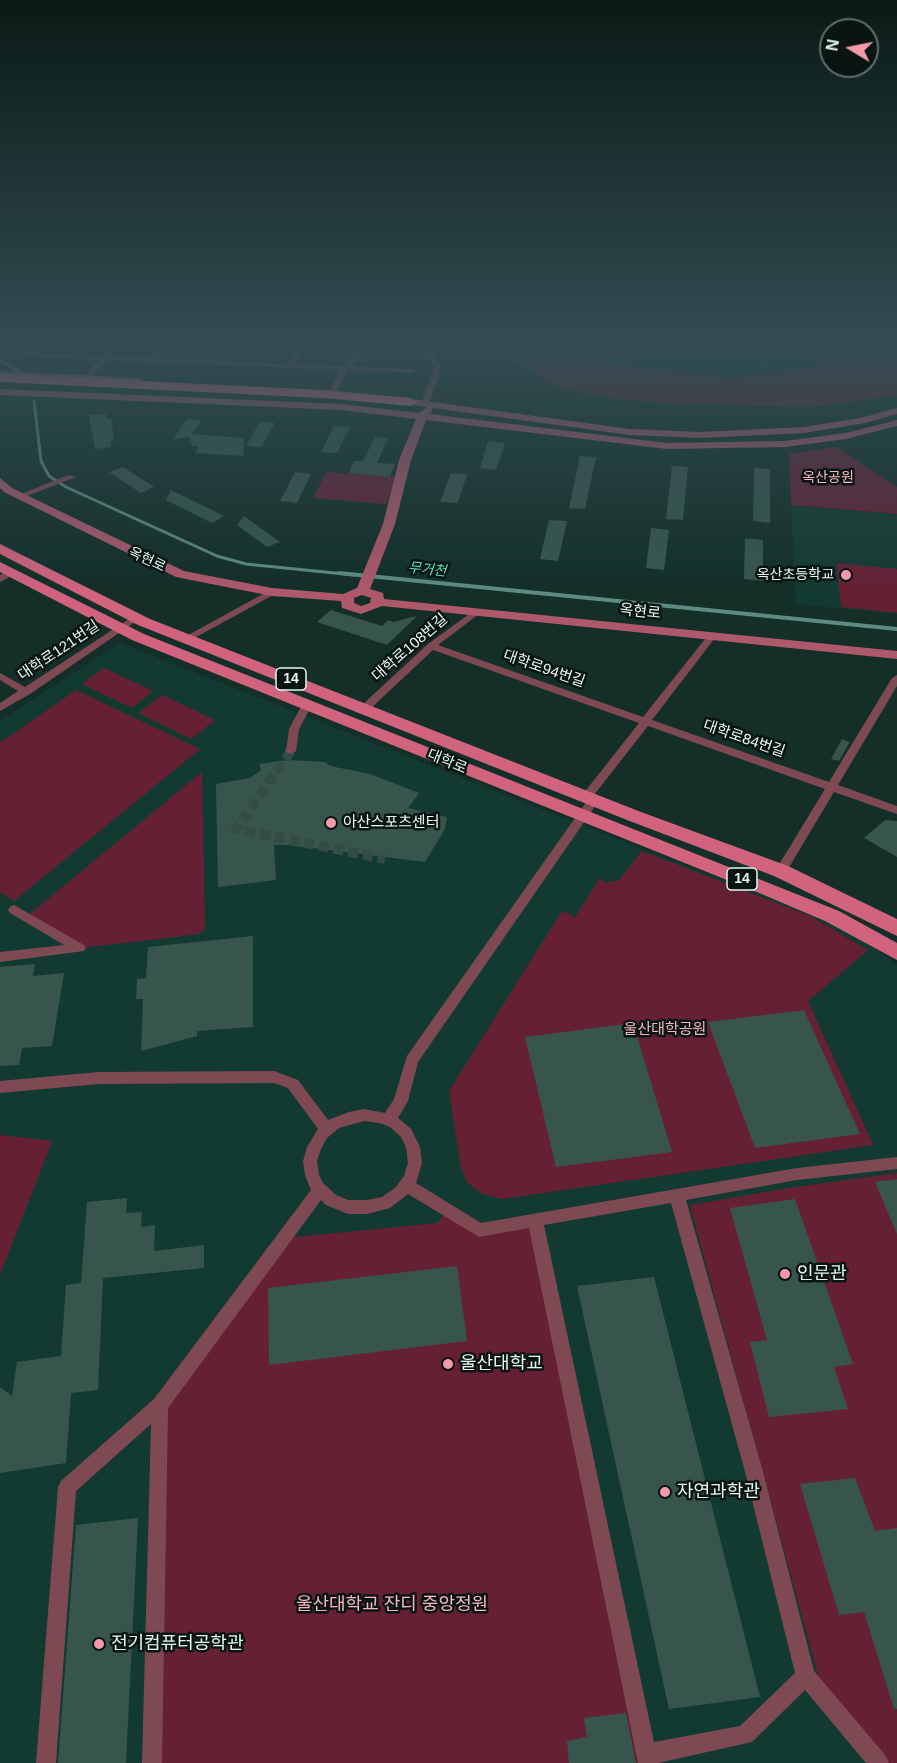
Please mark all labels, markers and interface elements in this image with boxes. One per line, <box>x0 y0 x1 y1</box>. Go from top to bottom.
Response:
north arrow <box>819 18 879 78</box>
text: N <box>823 38 842 52</box>
park label: 옥산공원 <box>802 470 854 486</box>
street label: 옥현로 <box>126 544 168 576</box>
water label: 무거천 <box>407 560 447 580</box>
place label: 옥산초등학교 <box>757 567 834 583</box>
marker: 옥산초등학교 <box>839 568 853 582</box>
street label: 옥현로 <box>618 601 662 623</box>
street label: 대학로108번길 <box>369 610 451 686</box>
street label: 대학로121번길 <box>15 617 103 685</box>
street label: 대학로94번길 <box>501 647 587 691</box>
road number: 14 <box>276 668 306 690</box>
street label: 대학로84번길 <box>701 717 787 761</box>
street label: 대학로 <box>424 746 470 778</box>
place label: 아산스포츠센터 <box>343 814 440 832</box>
marker: 아산스포츠센터 <box>324 816 338 830</box>
road number: 14 <box>727 868 757 890</box>
park label: 울산대학공원 <box>624 1021 706 1039</box>
place label: 인문관 <box>797 1263 847 1285</box>
marker: 인문관 <box>778 1267 792 1281</box>
place label: 울산대학교 <box>460 1353 543 1375</box>
marker: 울산대학교 <box>441 1357 455 1371</box>
place label: 자연과학관 <box>677 1481 760 1503</box>
marker: 자연과학관 <box>658 1485 672 1499</box>
park label: 울산대학교 잔디 중앙정원 <box>296 1594 488 1616</box>
place label: 전기컴퓨터공학관 <box>111 1633 243 1655</box>
marker: 전기컴퓨터공학관 <box>92 1637 106 1651</box>

